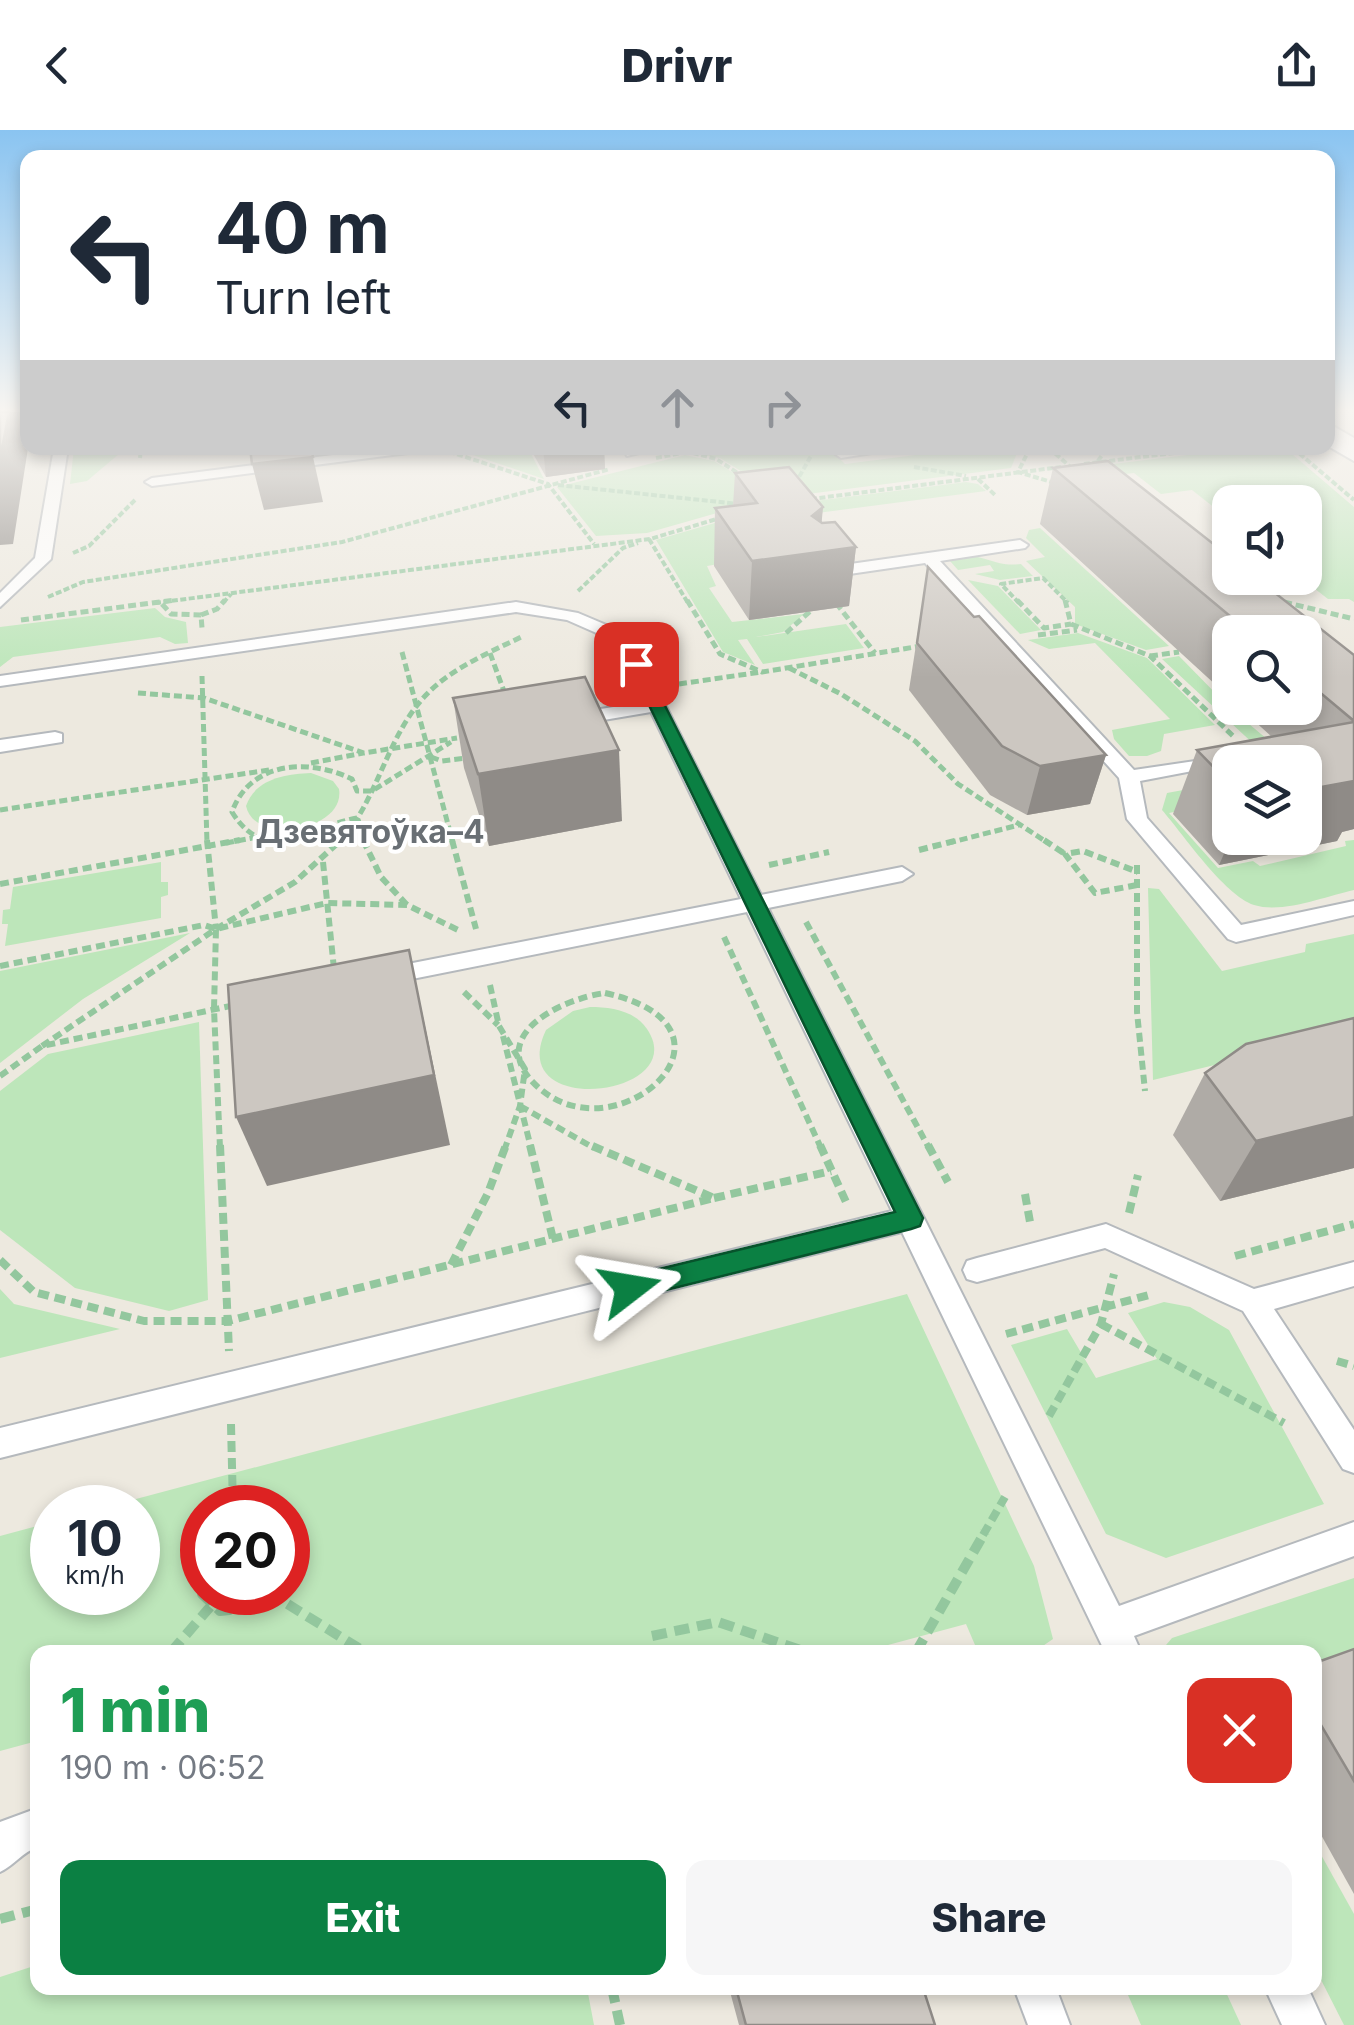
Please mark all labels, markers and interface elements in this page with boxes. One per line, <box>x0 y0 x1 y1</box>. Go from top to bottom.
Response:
icon: back <box>30 38 85 93</box>
text: Drivr <box>622 38 732 93</box>
icon: share <box>1269 38 1324 93</box>
text: 40 m <box>215 185 390 270</box>
icon: left <box>50 190 180 320</box>
text: Turn left <box>215 270 391 325</box>
icon: left <box>545 380 600 435</box>
icon: ahead <box>650 380 705 435</box>
icon: right <box>755 380 810 435</box>
map controls <box>1212 485 1322 855</box>
button: sound <box>1212 485 1322 595</box>
button: search <box>1212 615 1322 725</box>
pin <box>594 622 679 707</box>
icon: arrive <box>609 637 664 692</box>
button: layers <box>1212 745 1322 855</box>
district label: Дзевятоўка–4 <box>255 812 485 851</box>
position arrow <box>578 1236 682 1340</box>
speed limit sign: 20 <box>180 1485 310 1615</box>
text: 10 <box>67 1508 123 1568</box>
text: km/h <box>65 1560 125 1590</box>
text: 1 min <box>60 1674 210 1746</box>
button: close <box>1187 1678 1292 1783</box>
text: 190 m · 06:52 <box>60 1748 266 1787</box>
button: Exit <box>60 1860 666 1975</box>
button: Share <box>686 1860 1292 1975</box>

